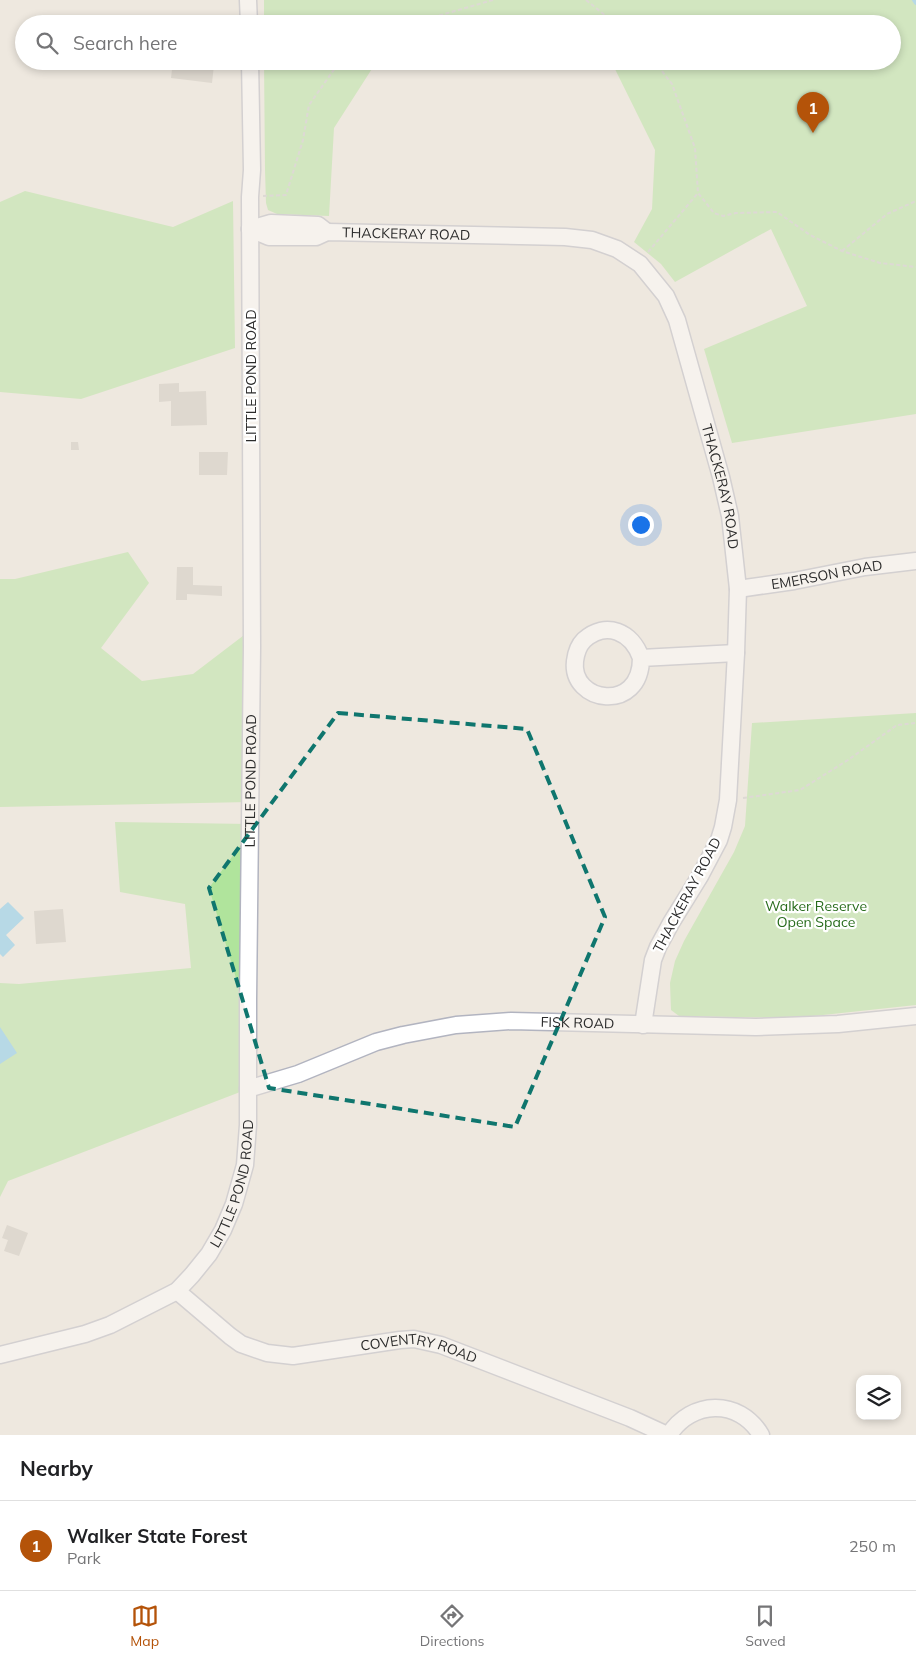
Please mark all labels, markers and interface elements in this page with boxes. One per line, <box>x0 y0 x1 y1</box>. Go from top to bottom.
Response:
search box <box>15 15 901 70</box>
icon: search <box>33 29 61 57</box>
text: Search here <box>73 31 177 55</box>
pin: 1 <box>797 92 829 133</box>
street label: THACKERAY ROAD <box>342 223 471 244</box>
street label: LITTLE POND ROAD <box>242 309 260 443</box>
street label: THACKERAY ROAD <box>698 422 743 550</box>
your location <box>628 512 654 538</box>
street label: EMERSON ROAD <box>770 556 883 593</box>
street label: LITTLE POND ROAD <box>241 714 260 848</box>
street label: THACKERAY ROAD <box>649 834 725 956</box>
park label: Walker Reserve Open Space <box>765 897 867 931</box>
street label: FISK ROAD <box>540 1013 615 1033</box>
street label: LITTLE POND ROAD <box>206 1119 257 1251</box>
street label: COVENTRY ROAD <box>359 1330 480 1367</box>
map controls <box>856 1375 901 1420</box>
button: layers <box>856 1375 901 1420</box>
text: Nearby <box>20 1455 93 1481</box>
text: Walker State Forest <box>67 1524 247 1548</box>
text: 1 <box>31 1536 41 1556</box>
text: 250 m <box>849 1536 896 1556</box>
text: Park <box>67 1548 101 1568</box>
tab: Map <box>130 1602 159 1650</box>
tab: Directions <box>420 1602 485 1650</box>
tab: Saved <box>745 1602 786 1650</box>

